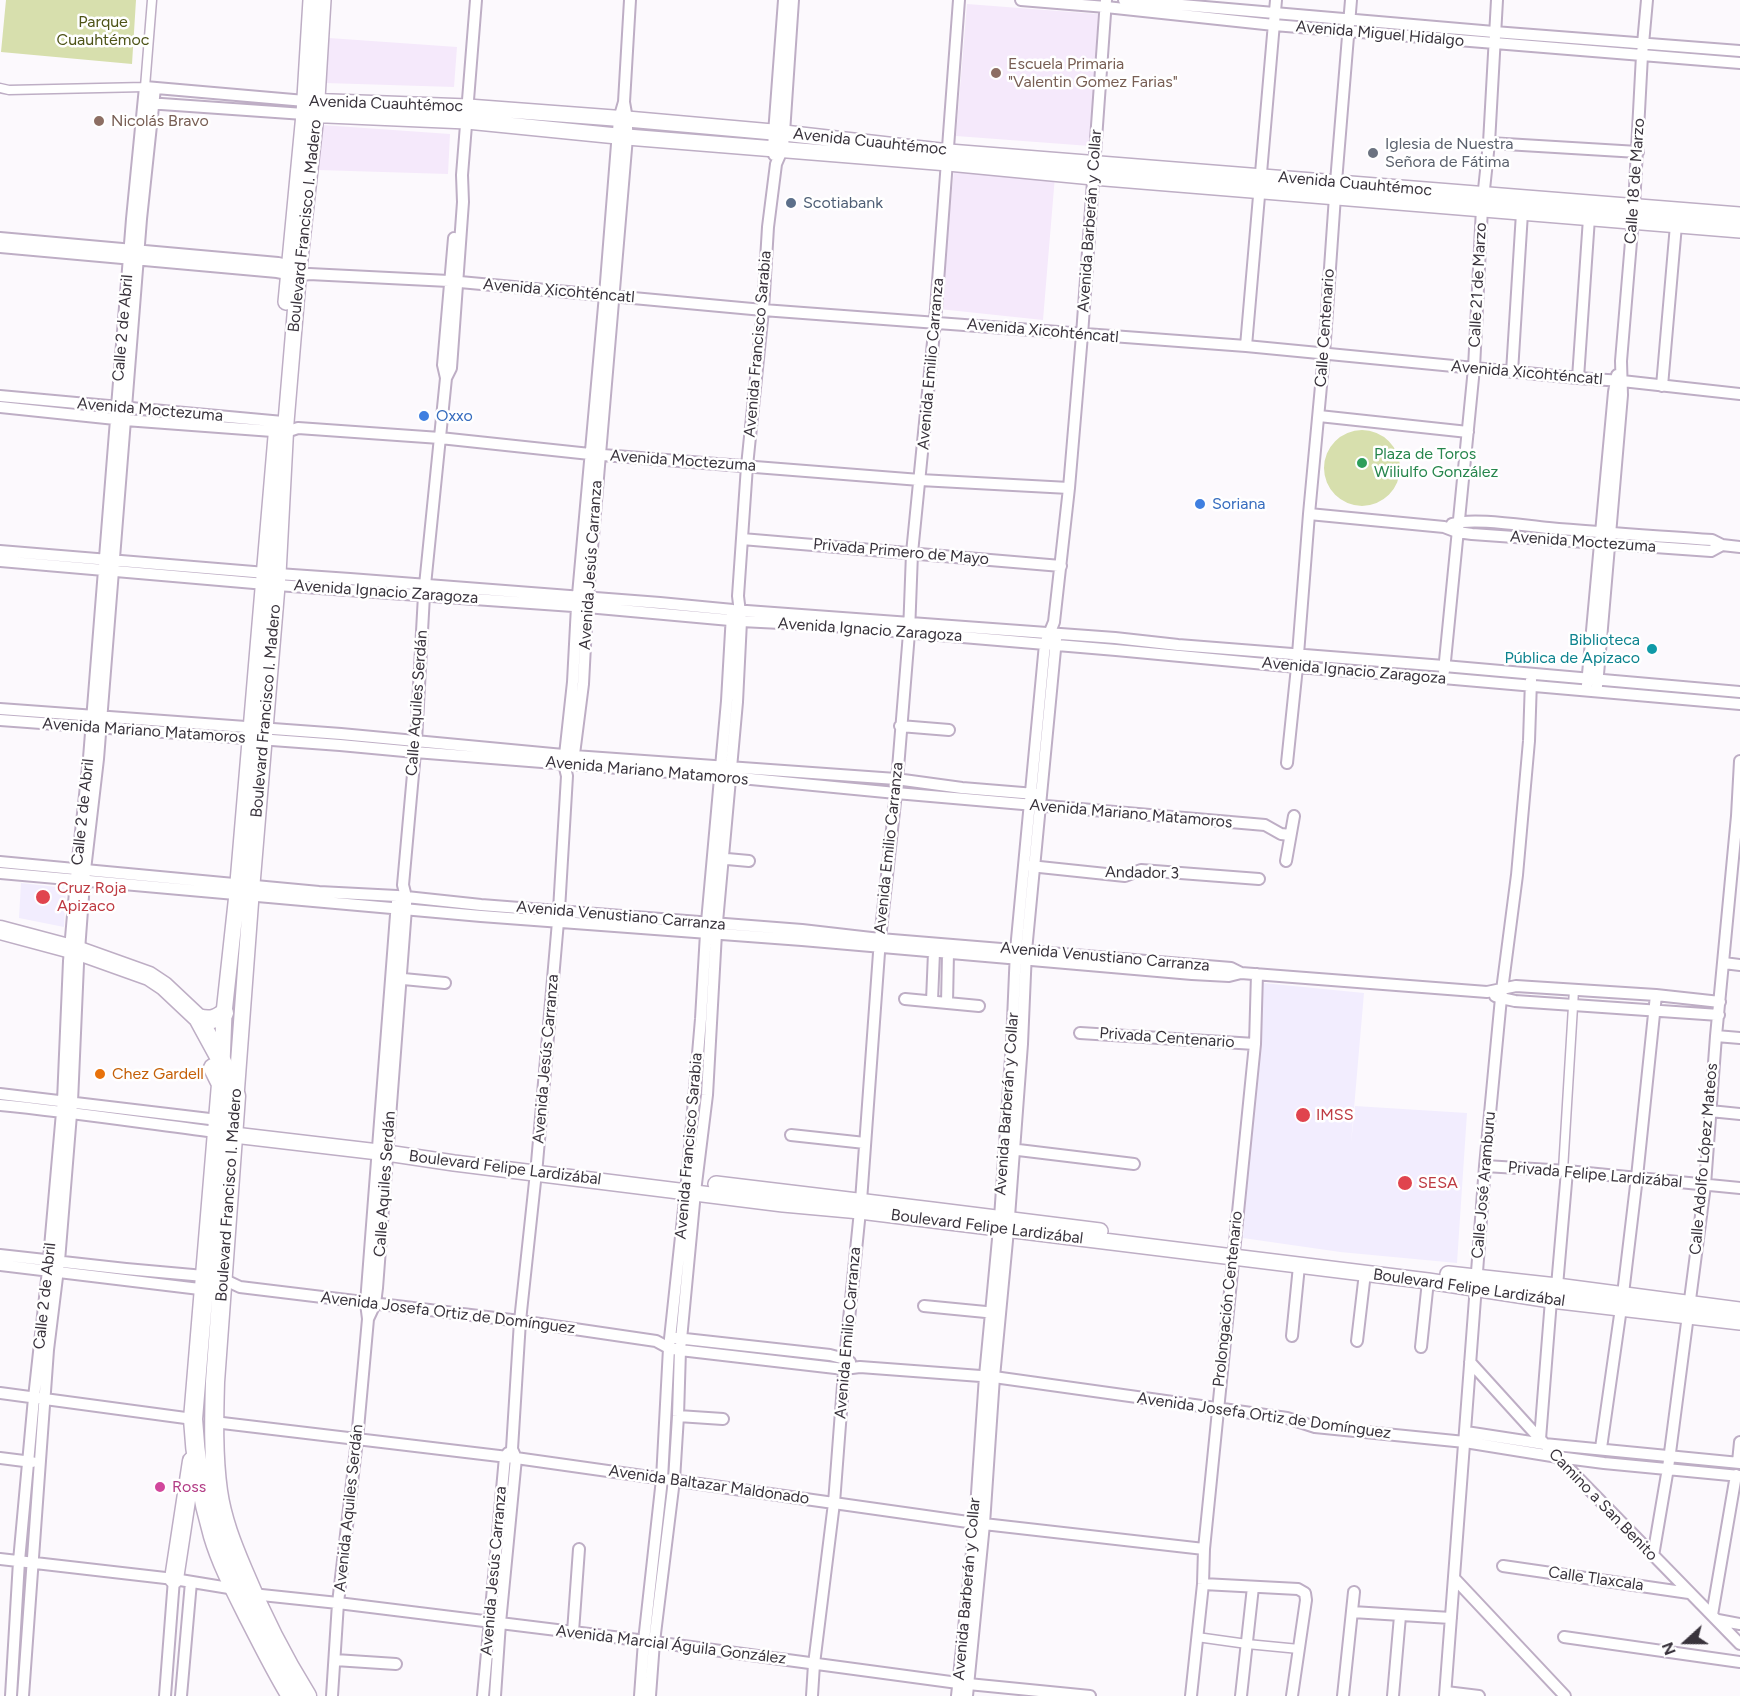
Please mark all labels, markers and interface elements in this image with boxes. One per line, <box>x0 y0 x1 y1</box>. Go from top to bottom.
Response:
park label: Parque Cuauhtémoc <box>57 12 149 50</box>
street label: Avenida Miguel Hidalgo <box>1295 17 1465 51</box>
place label: Escuela Primaria "Valentin Gomez Farias" <box>1008 54 1178 92</box>
marker: Escuela Primaria "Valentin Gomez Farias" <box>989 66 1003 80</box>
street label: Avenida Cuauhtémoc <box>308 92 464 116</box>
place label: Nicolás Bravo <box>111 111 209 131</box>
marker: Nicolás Bravo <box>92 114 106 128</box>
street label: Calle 18 de Marzo <box>1621 117 1649 245</box>
street label: Boulevard Francisco I. Madero <box>284 119 326 333</box>
street label: Avenida Cuauhtémoc <box>792 124 948 160</box>
street label: Avenida Barberán y Collar <box>1074 129 1106 313</box>
place label: Iglesia de Nuestra Señora de Fátima <box>1385 134 1513 172</box>
marker: Iglesia de Nuestra Señora de Fátima <box>1366 146 1380 160</box>
street label: Avenida Cuauhtémoc <box>1277 168 1433 200</box>
place label: Scotiabank <box>803 193 883 213</box>
marker: Scotiabank <box>784 196 798 210</box>
street label: Calle 21 de Marzo <box>1465 222 1491 348</box>
street label: Avenida Francisco Sarabia <box>740 250 776 438</box>
street label: Calle Centenario <box>1311 268 1339 388</box>
street label: Calle 2 de Abril <box>109 274 137 382</box>
street label: Avenida Xicohténcatl <box>482 275 636 307</box>
street label: Avenida Emilio Carranza <box>914 277 948 451</box>
street label: Avenida Xicohténcatl <box>966 315 1120 347</box>
street label: Avenida Xicohténcatl <box>1450 357 1604 389</box>
street label: Avenida Moctezuma <box>76 394 224 426</box>
place label: Oxxo <box>436 406 473 426</box>
marker: Oxxo <box>417 409 431 423</box>
place label: Plaza de Toros Wiliulfo González <box>1374 444 1498 482</box>
street label: Avenida Moctezuma <box>609 446 757 476</box>
marker: Plaza de Toros Wiliulfo González <box>1355 456 1369 470</box>
street label: Avenida Jesús Carranza <box>575 480 607 650</box>
place label: Soriana <box>1212 494 1265 514</box>
marker: Soriana <box>1193 497 1207 511</box>
street label: Avenida Moctezuma <box>1509 527 1657 557</box>
street label: Privada Primero de Mayo <box>812 535 990 569</box>
street label: Avenida Ignacio Zaragoza <box>293 576 479 608</box>
street label: Boulevard Francisco I. Madero <box>247 604 285 818</box>
street label: Avenida Ignacio Zaragoza <box>777 614 963 646</box>
street label: Calle Aquiles Serdán <box>402 629 432 777</box>
place label: Biblioteca Pública de Apizaco <box>1504 630 1640 668</box>
marker: Biblioteca Pública de Apizaco <box>1645 642 1659 656</box>
street label: Avenida Ignacio Zaragoza <box>1261 653 1447 689</box>
street label: Avenida Mariano Matamoros <box>42 714 246 748</box>
street label: Avenida Mariano Matamoros <box>545 753 749 789</box>
street label: Calle 2 de Abril <box>68 758 98 866</box>
street label: Avenida Emilio Carranza <box>870 761 908 935</box>
street label: Avenida Mariano Matamoros <box>1029 796 1233 832</box>
street label: Andador 3 <box>1105 863 1179 883</box>
place label: Cruz Roja Apizaco <box>57 878 126 916</box>
marker: Cruz Roja Apizaco <box>34 888 52 906</box>
street label: Avenida Venustiano Carranza <box>516 897 726 935</box>
street label: Avenida Venustiano Carranza <box>1000 938 1210 976</box>
street label: Avenida Jesús Carranza <box>529 973 563 1145</box>
street label: Avenida Barberán y Collar <box>991 1012 1023 1196</box>
street label: Privada Centenario <box>1099 1024 1235 1052</box>
street label: Avenida Francisco Sarabia <box>671 1052 707 1240</box>
street label: Calle Adolfo López Mateos <box>1686 1062 1722 1256</box>
place label: Chez Gardell <box>112 1064 204 1084</box>
marker: Chez Gardell <box>93 1067 107 1081</box>
street label: Boulevard Francisco I. Madero <box>212 1088 246 1302</box>
place label: IMSS <box>1316 1105 1354 1125</box>
marker: IMSS <box>1294 1106 1312 1124</box>
street label: Calle Aquiles Serdán <box>370 1110 400 1258</box>
street label: Calle José Aramburu <box>1468 1111 1500 1259</box>
street label: Boulevard Felipe Lardizábal <box>408 1147 602 1189</box>
street label: Privada Felipe Lardizábal <box>1507 1158 1683 1192</box>
place label: SESA <box>1418 1173 1458 1193</box>
marker: SESA <box>1396 1174 1414 1192</box>
street label: Boulevard Felipe Lardizábal <box>890 1206 1084 1248</box>
street label: Prolongación Centenario <box>1209 1210 1247 1388</box>
street label: Calle 2 de Abril <box>30 1242 60 1350</box>
street label: Avenida Emilio Carranza <box>831 1246 865 1420</box>
street label: Boulevard Felipe Lardizábal <box>1372 1265 1566 1311</box>
street label: Avenida Josefa Ortiz de Domínguez <box>320 1288 576 1338</box>
street label: Avenida Josefa Ortiz de Domínguez <box>1136 1389 1392 1443</box>
street label: Avenida Aquiles Serdán <box>331 1423 367 1593</box>
street label: Camino a San Benito <box>1544 1445 1662 1565</box>
street label: Avenida Baltazar Maldonado <box>608 1461 810 1509</box>
place label: Ross <box>172 1477 206 1497</box>
marker: Ross <box>153 1480 167 1494</box>
street label: Avenida Jesús Carranza <box>477 1485 511 1657</box>
street label: Avenida Barberán y Collar <box>949 1497 985 1681</box>
street label: Calle Tlaxcala <box>1547 1563 1645 1595</box>
north arrow <box>1656 1612 1716 1672</box>
street label: Avenida Marcial Águila González <box>555 1621 787 1669</box>
text: N <box>1658 1639 1680 1658</box>

